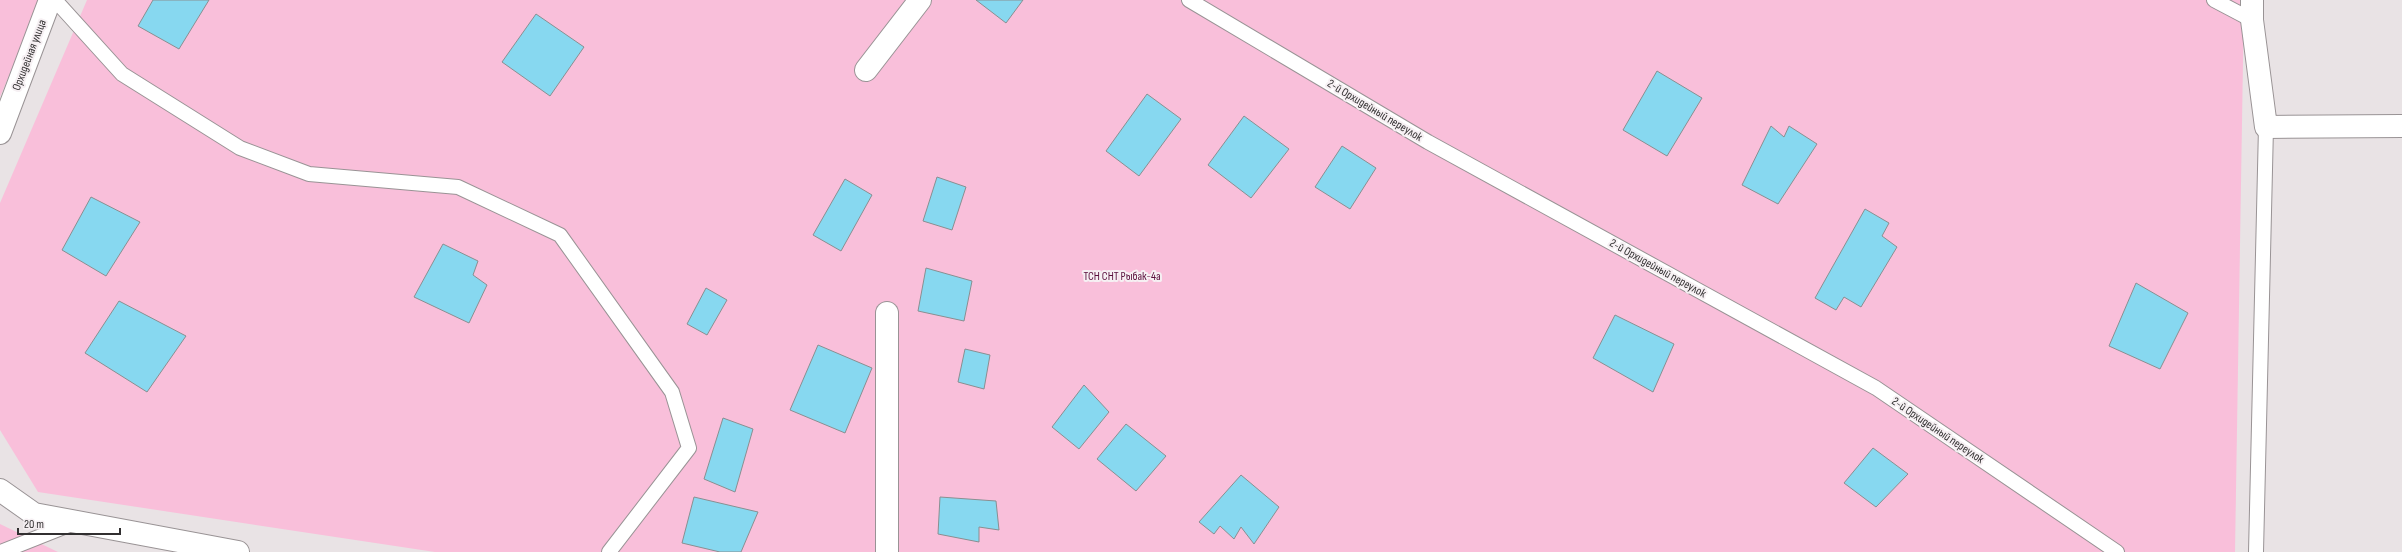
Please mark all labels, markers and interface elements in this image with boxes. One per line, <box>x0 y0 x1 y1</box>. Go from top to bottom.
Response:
street label: Орхидейная улица <box>9 17 50 93</box>
street label: 2-й Орхидейный переулок <box>1325 76 1425 145</box>
street label: 2-й Орхидейный переулок <box>1607 236 1709 301</box>
park label: ТСН СНТ Рыбак-4а <box>1083 269 1161 284</box>
street label: 2-й Орхидейный переулок <box>1889 394 1987 467</box>
scale bar <box>18 510 120 536</box>
text: 20 m <box>24 517 44 532</box>

